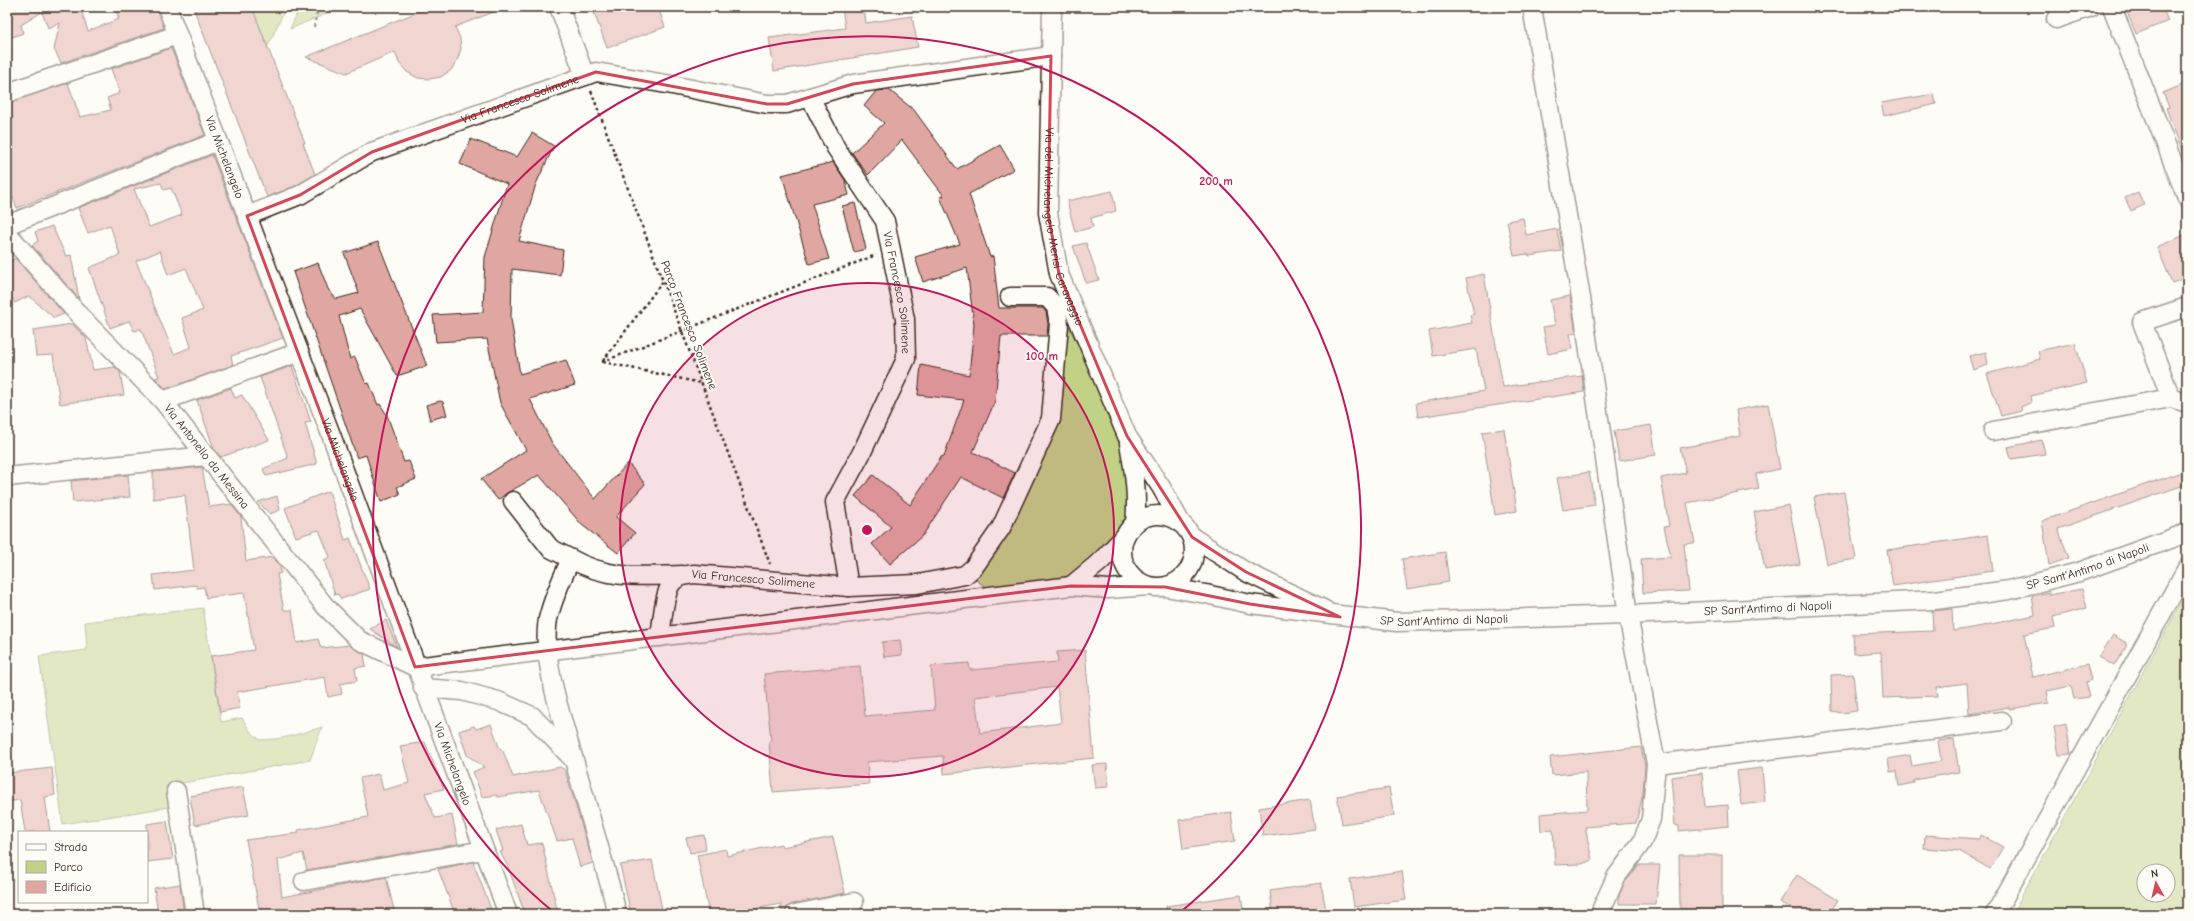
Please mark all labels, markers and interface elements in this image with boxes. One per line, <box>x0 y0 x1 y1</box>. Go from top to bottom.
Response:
street label: Via Francesco Solimene <box>459 72 581 127</box>
street label: Via Michelangelo <box>202 114 247 201</box>
street label: Via del Michelangelo Merisi Caravaggio <box>1041 127 1087 328</box>
text: 200 m <box>1199 174 1233 188</box>
street label: Via Francesco Solimene <box>880 230 913 354</box>
street label: Parco Francesco Solimene <box>658 259 720 391</box>
text: 100 m <box>1026 349 1058 363</box>
street label: Via Antonello da Messina <box>161 401 252 511</box>
street label: Via Michelangelo <box>319 417 362 503</box>
centre of rings <box>860 523 874 537</box>
street label: SP Sant'Antimo di Napoli <box>2025 540 2151 592</box>
street label: Via Francesco Solimene <box>691 567 816 591</box>
street label: SP Sant'Antimo di Napoli <box>1704 598 1832 618</box>
street label: SP Sant'Antimo di Napoli <box>1379 612 1508 629</box>
street label: Via Michelangelo <box>431 721 474 807</box>
legend <box>18 831 148 903</box>
text: Strada <box>54 840 87 854</box>
text: Parco <box>54 860 83 874</box>
north arrow <box>2136 863 2176 903</box>
text: N <box>2150 867 2159 881</box>
text: Edificio <box>54 880 91 894</box>

